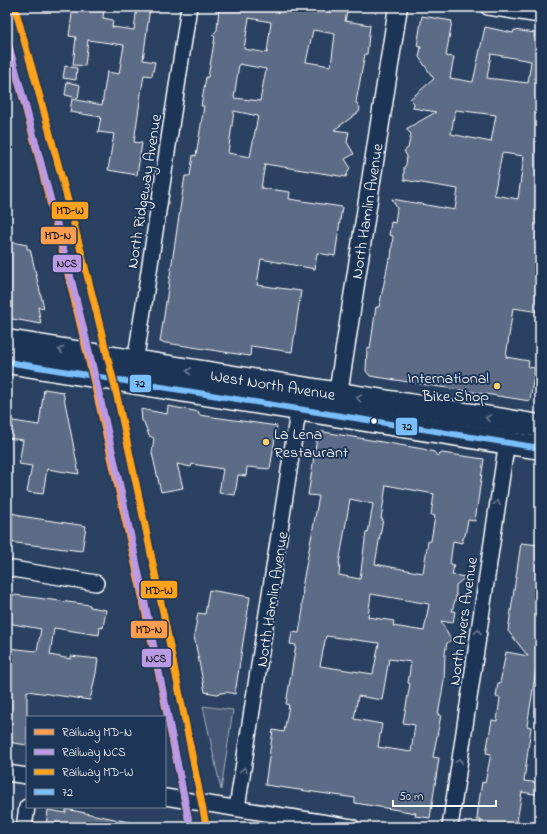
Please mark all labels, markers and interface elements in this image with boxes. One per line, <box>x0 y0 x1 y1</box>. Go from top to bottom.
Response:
street label: North Ridgeway Avenue <box>121 112 169 270</box>
street label: North Hamlin Avenue <box>345 141 391 281</box>
line badge: MD-W <box>51 201 89 220</box>
text: MD-W <box>56 203 84 219</box>
line badge: MD-N <box>40 226 77 245</box>
text: MD-N <box>45 228 71 244</box>
line badge: NCS <box>52 254 82 273</box>
text: NCS <box>57 256 77 272</box>
one-way arrow <box>58 346 64 355</box>
street label: West North Avenue <box>209 364 338 408</box>
one-way arrow <box>186 367 192 376</box>
place label: International Bike Shop <box>408 367 489 409</box>
line badge: 72 <box>129 374 152 393</box>
text: 72 <box>135 376 146 392</box>
marker: International Bike Shop <box>492 381 502 391</box>
one-way arrow <box>356 394 362 402</box>
one-way arrow <box>485 414 491 423</box>
unlabelled marker <box>369 416 379 426</box>
line badge: 72 <box>395 417 418 436</box>
text: 72 <box>402 419 413 435</box>
place label: La Lena Restaurant <box>274 423 349 465</box>
marker: La Lena Restaurant <box>261 437 271 447</box>
one-way arrow <box>492 500 501 507</box>
street label: North Hamlin Avenue <box>250 529 296 669</box>
street label: North Avers Avenue <box>443 555 485 687</box>
line badge: MD-W <box>140 580 178 599</box>
text: MD-W <box>145 583 173 599</box>
line badge: MD-N <box>130 620 168 639</box>
text: MD-N <box>136 622 162 638</box>
one-way arrow <box>473 629 482 635</box>
line badge: NCS <box>141 648 172 668</box>
text: NCS <box>146 651 166 667</box>
legend <box>26 716 166 808</box>
text: Railway MD-N <box>62 724 132 743</box>
text: Railway NCS <box>62 744 126 763</box>
one-way arrow <box>454 758 463 764</box>
text: Railway MD-W <box>62 764 133 783</box>
one-way arrow <box>239 767 248 773</box>
scale bar <box>393 782 496 808</box>
text: 72 <box>62 784 73 802</box>
text: 50 m <box>399 788 423 806</box>

